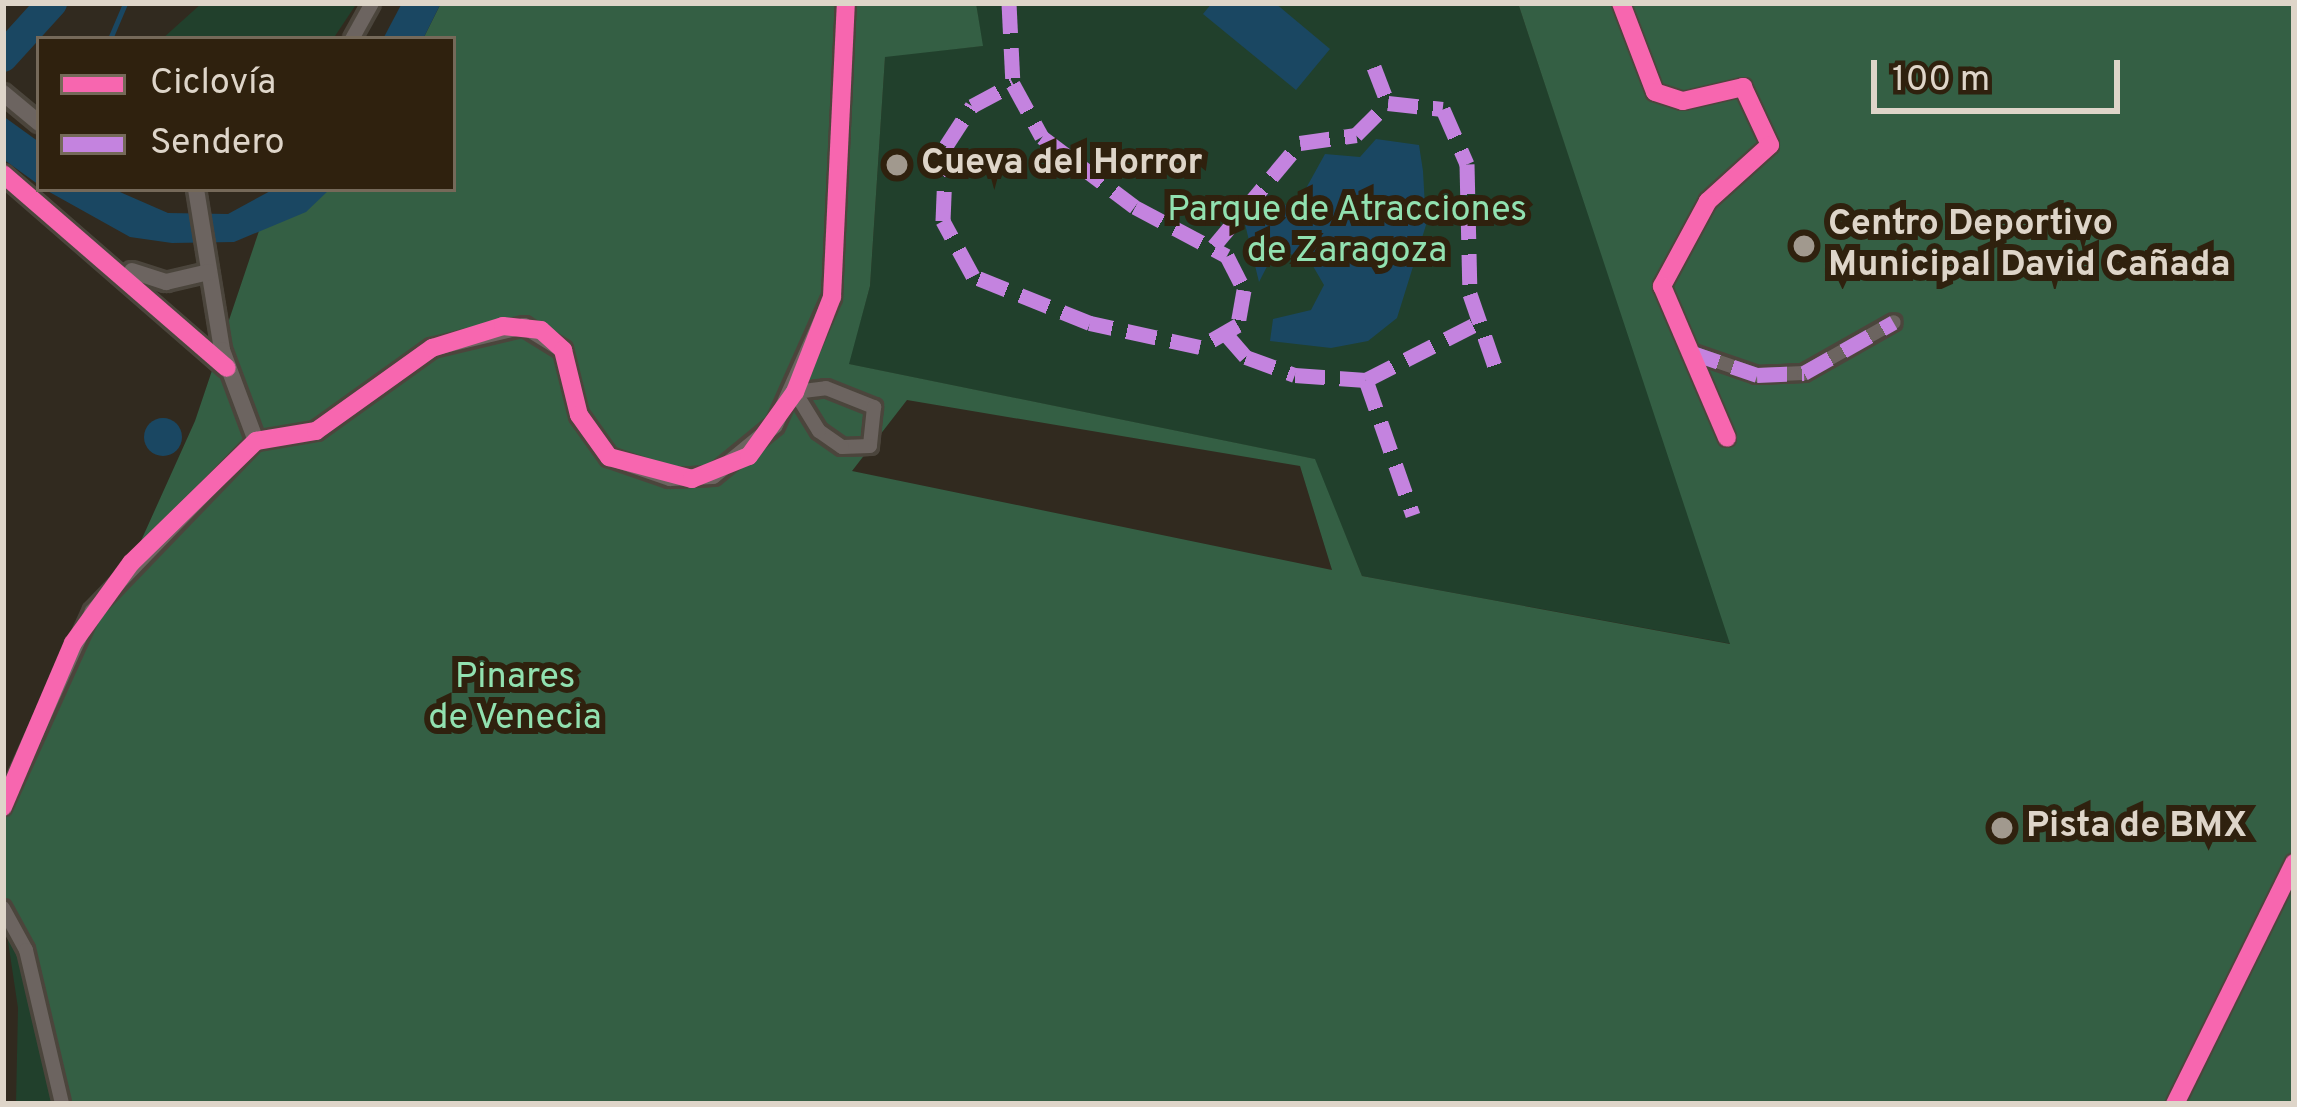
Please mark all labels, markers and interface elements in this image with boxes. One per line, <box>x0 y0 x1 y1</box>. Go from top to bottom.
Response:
legend <box>36 36 456 192</box>
scale bar <box>1877 36 2126 110</box>
text: 100 m <box>1892 58 1990 104</box>
text: Ciclovía <box>150 61 276 107</box>
text: Sendero <box>150 121 285 167</box>
place label: Cueva del Horror <box>921 143 1203 187</box>
marker: Cueva del Horror <box>884 152 910 178</box>
park label: Parque de Atracciones de Zaragoza <box>1166 189 1528 274</box>
place label: Centro Deportivo Municipal David Cañada <box>1828 203 2231 288</box>
marker: Centro Deportivo Municipal David Cañada <box>1791 233 1817 259</box>
park label: Pinares de Venecia <box>428 656 602 741</box>
place label: Pista de BMX <box>2026 806 2247 850</box>
marker: Pista de BMX <box>1989 815 2015 841</box>

